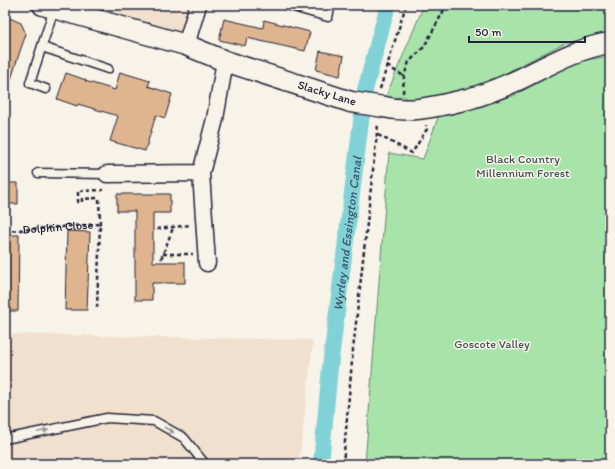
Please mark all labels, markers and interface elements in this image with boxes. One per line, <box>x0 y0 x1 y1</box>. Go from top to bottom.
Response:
scale bar <box>469 18 585 44</box>
text: 50 m <box>475 25 501 39</box>
street label: Slacky Lane <box>296 77 358 109</box>
park label: Black Country Millennium Forest <box>476 152 570 180</box>
water label: Wyrley and Essington Canal <box>330 154 365 311</box>
street label: Dolphin Close <box>22 218 94 237</box>
park label: Goscote Valley <box>454 337 530 351</box>
one-way arrow <box>163 426 175 433</box>
one-way arrow <box>37 428 49 434</box>

